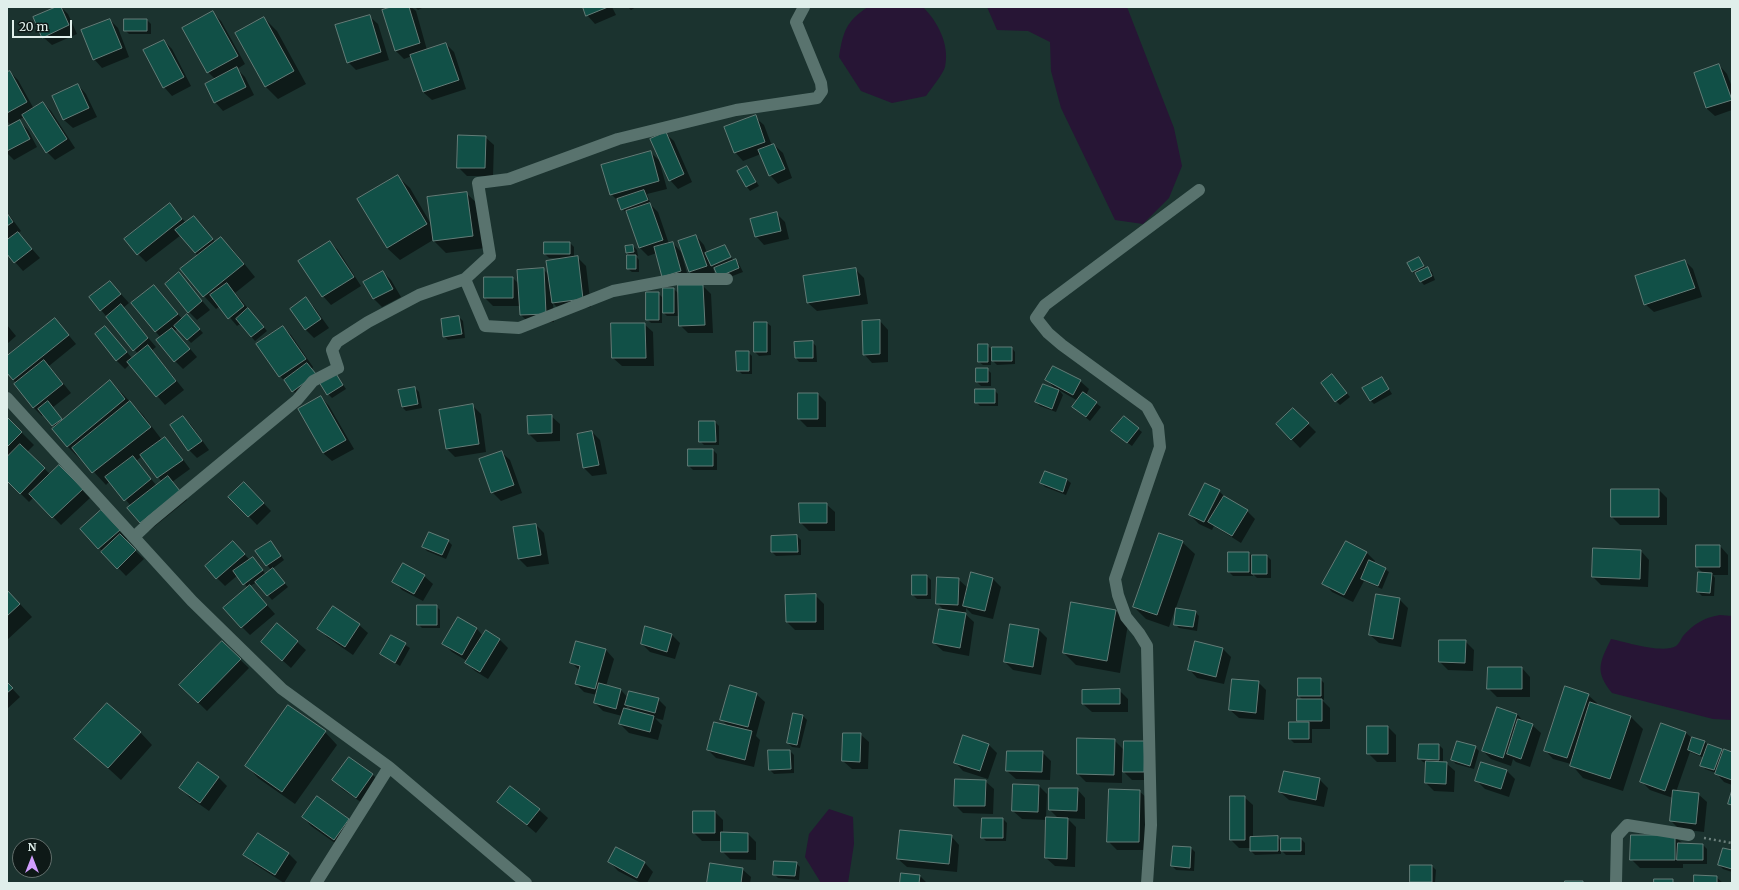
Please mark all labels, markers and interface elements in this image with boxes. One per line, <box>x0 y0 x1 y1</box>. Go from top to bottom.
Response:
scale bar <box>14 12 74 38</box>
text: 20 m <box>19 19 48 34</box>
north arrow <box>12 838 52 878</box>
text: N <box>28 840 36 854</box>

